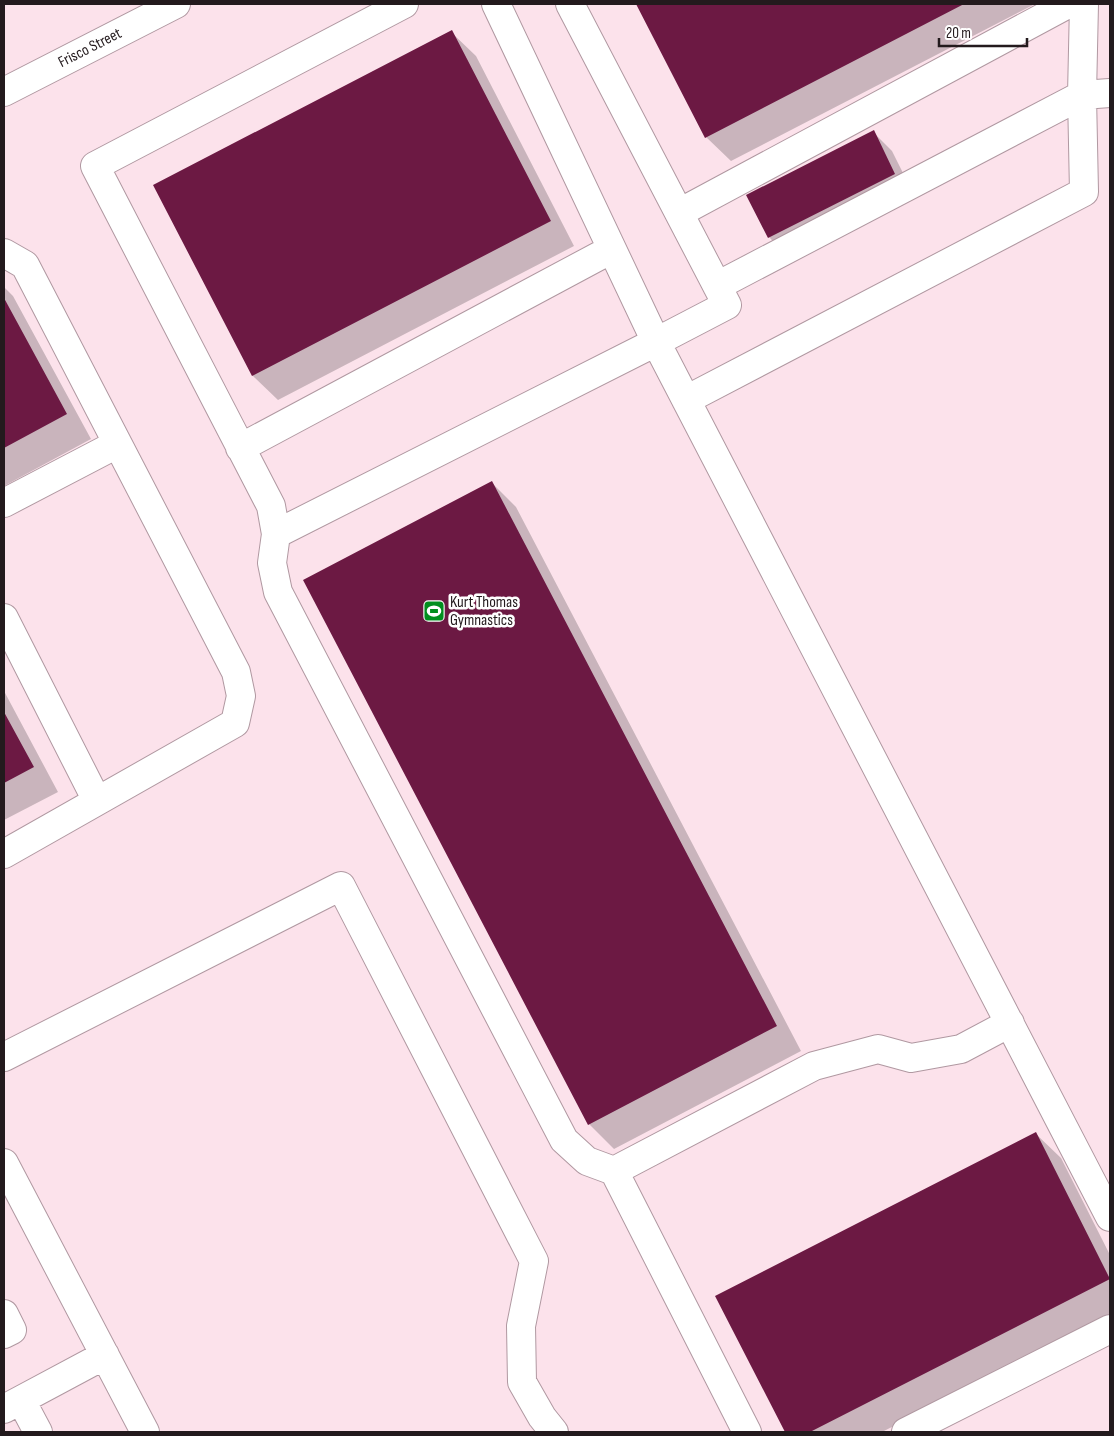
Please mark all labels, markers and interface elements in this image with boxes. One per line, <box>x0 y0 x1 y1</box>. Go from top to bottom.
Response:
scale bar <box>939 15 1026 47</box>
street label: Frisco Street <box>55 24 125 72</box>
text: 20 m <box>946 24 971 43</box>
place label: Kurt Thomas Gymnastics <box>450 593 518 630</box>
sports icon: Kurt Thomas Gymnastics <box>422 599 446 623</box>

